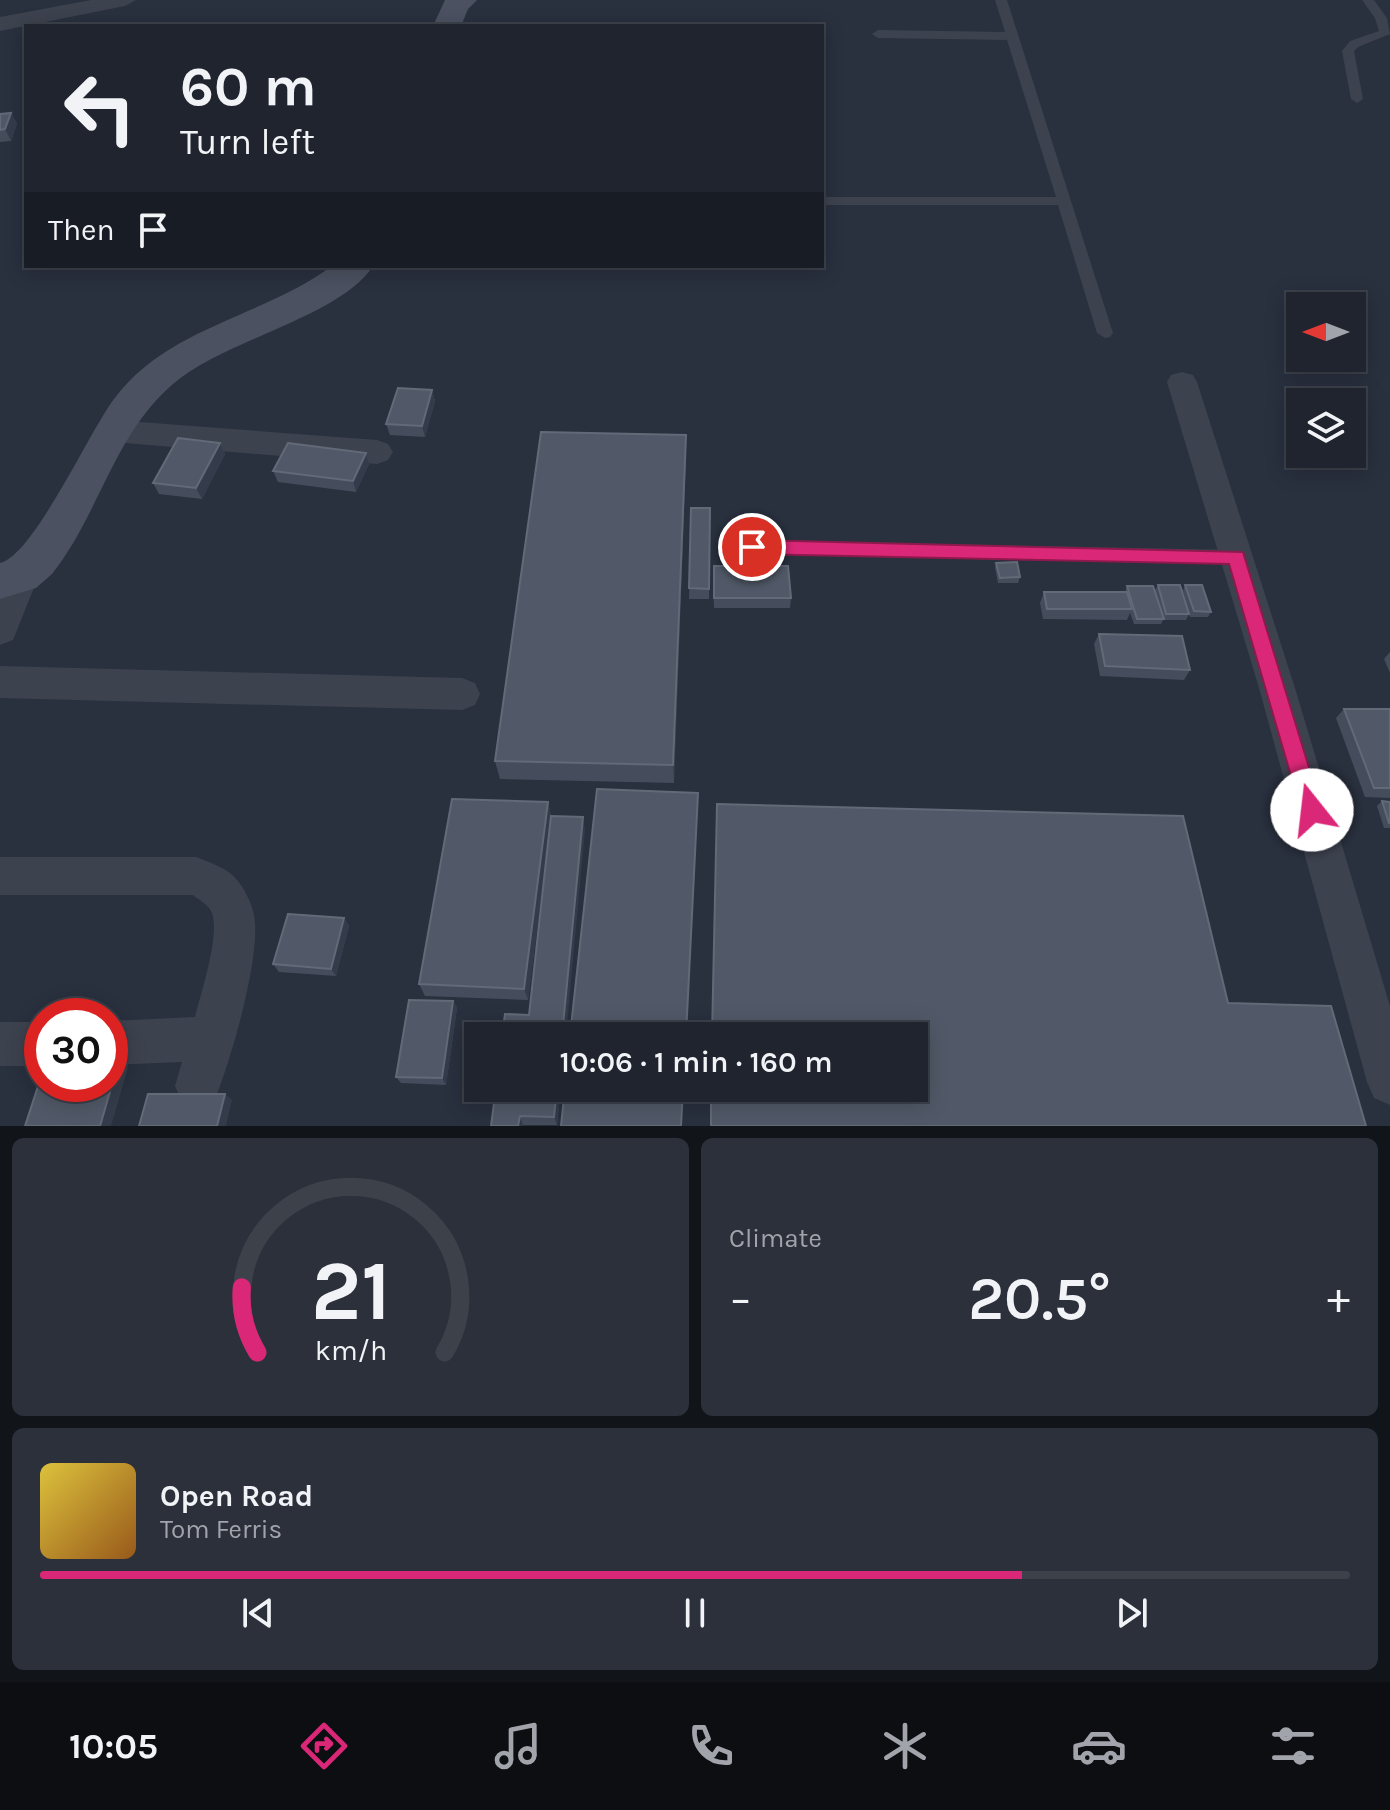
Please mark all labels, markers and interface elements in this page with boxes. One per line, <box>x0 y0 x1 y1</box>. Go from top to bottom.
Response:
text: 60 m <box>180 54 317 119</box>
icon: left <box>48 56 152 160</box>
text: Turn left <box>180 121 315 163</box>
icon: arrive <box>131 208 175 252</box>
text: Then <box>48 212 115 248</box>
north arrow <box>1286 292 1366 372</box>
map controls <box>1286 292 1366 468</box>
button: layers <box>1286 388 1366 468</box>
pin <box>718 513 786 581</box>
icon: arrive <box>730 525 774 569</box>
position arrow <box>1270 768 1354 852</box>
speed limit sign: 30 <box>24 998 128 1102</box>
text: 10:06 · 1 min · 160 m <box>560 1044 833 1080</box>
text: Climate <box>729 1223 822 1254</box>
text: 21 <box>311 1243 391 1340</box>
text: 20.5° <box>968 1264 1111 1334</box>
text: − <box>729 1273 752 1324</box>
text: + <box>1327 1273 1350 1324</box>
text: km/h <box>314 1334 387 1367</box>
text: Open Road <box>160 1478 313 1514</box>
text: Tom Ferris <box>160 1514 282 1545</box>
icon: previous <box>236 1591 280 1635</box>
icon: pause <box>673 1591 717 1635</box>
icon: next <box>1110 1591 1154 1635</box>
icon: directions <box>296 1718 352 1774</box>
icon: music <box>490 1718 546 1774</box>
icon: phone <box>683 1718 739 1774</box>
icon: climate <box>877 1718 933 1774</box>
icon: car <box>1071 1718 1127 1774</box>
icon: filters <box>1265 1718 1321 1774</box>
text: 10:05 <box>69 1725 158 1767</box>

